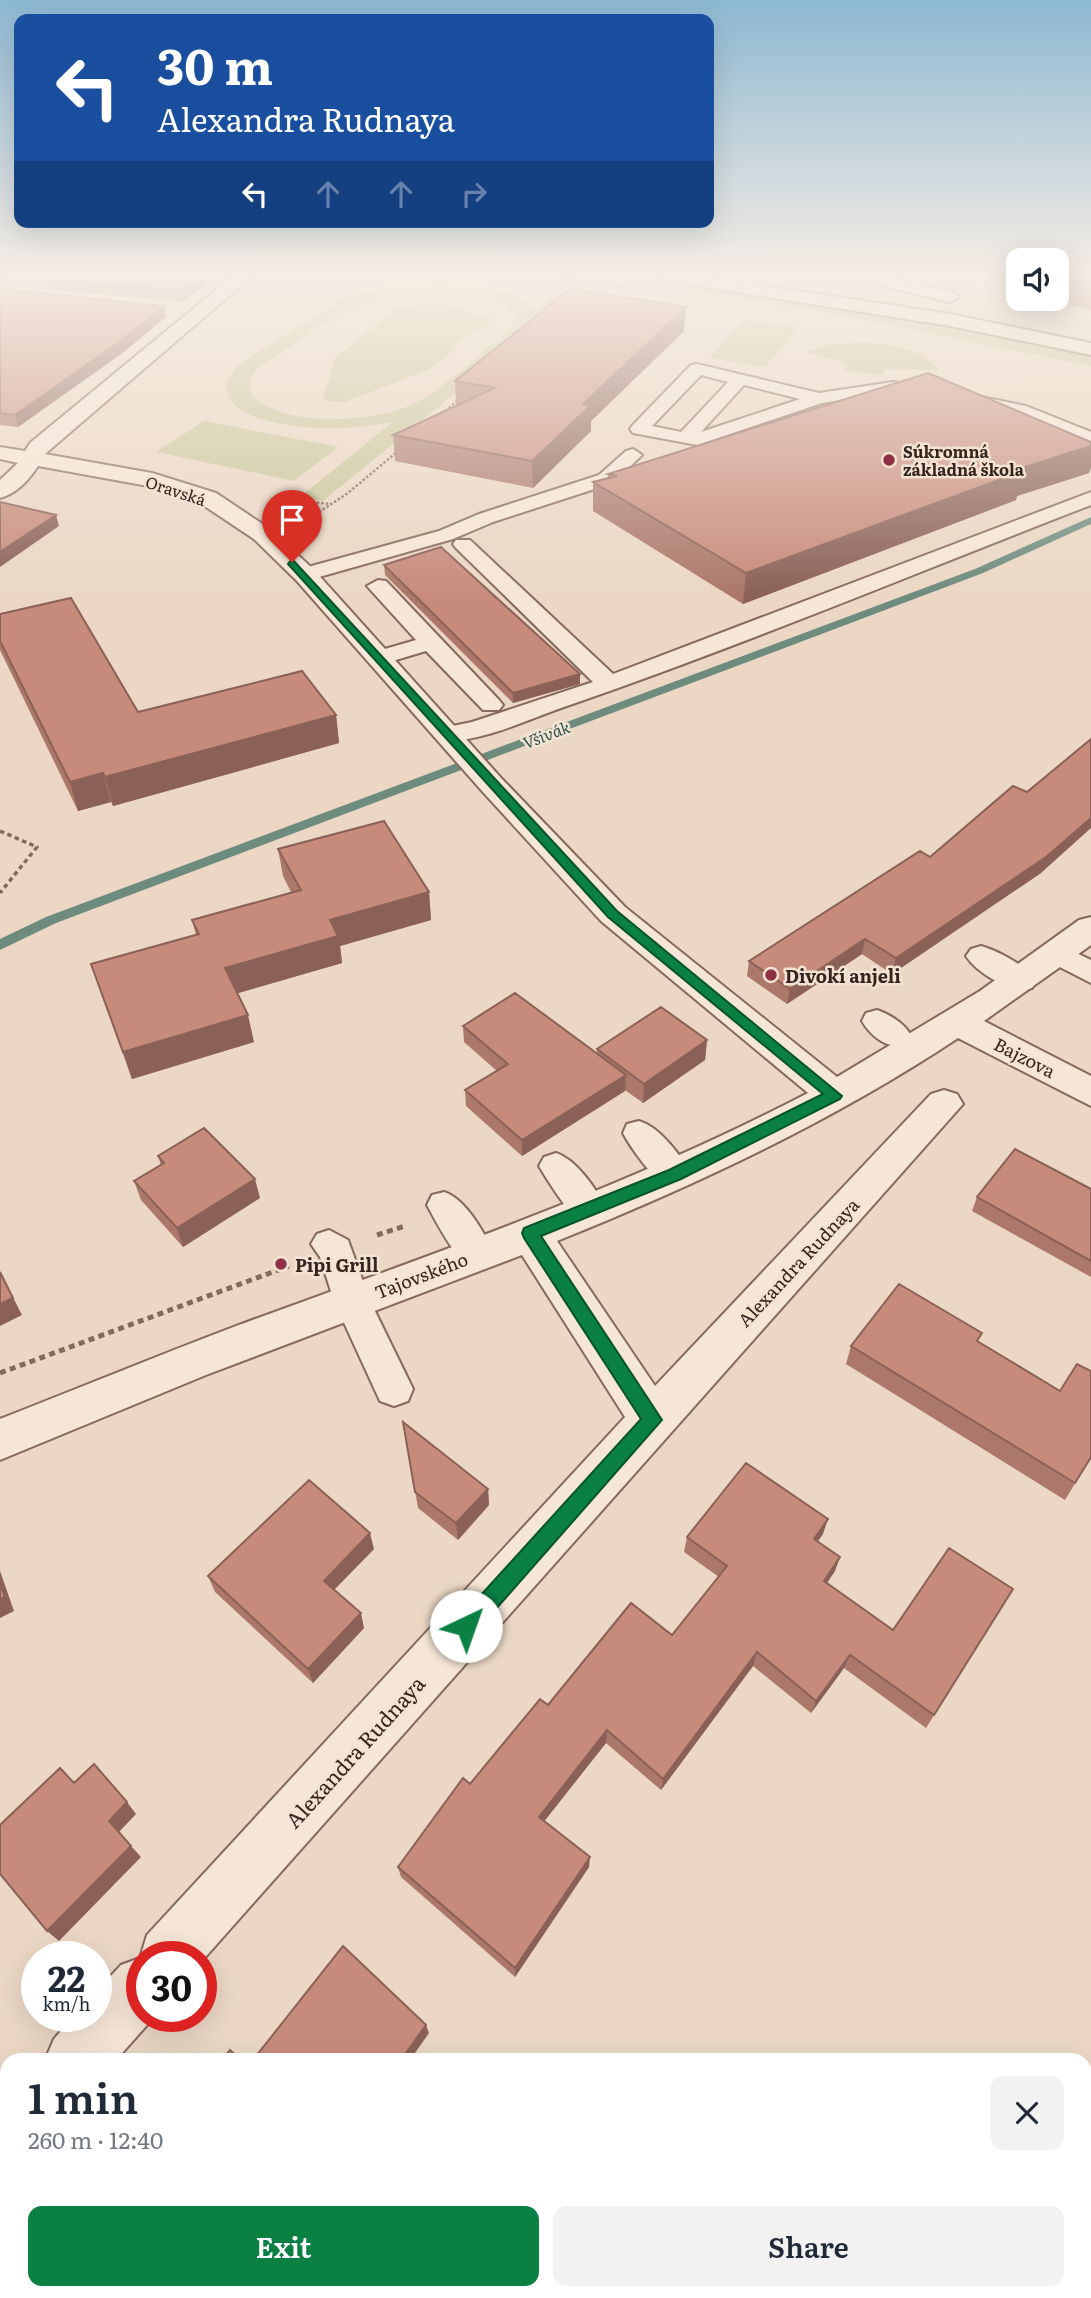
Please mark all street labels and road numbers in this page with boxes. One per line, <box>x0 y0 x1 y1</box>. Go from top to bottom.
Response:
street label: Oravská <box>143 469 210 511</box>
street label: Bajzova <box>989 1030 1061 1084</box>
street label: Alexandra Rudnaya <box>731 1191 865 1333</box>
street label: Tajovského <box>370 1245 472 1305</box>
street label: Alexandra Rudnaya <box>277 1667 431 1834</box>

